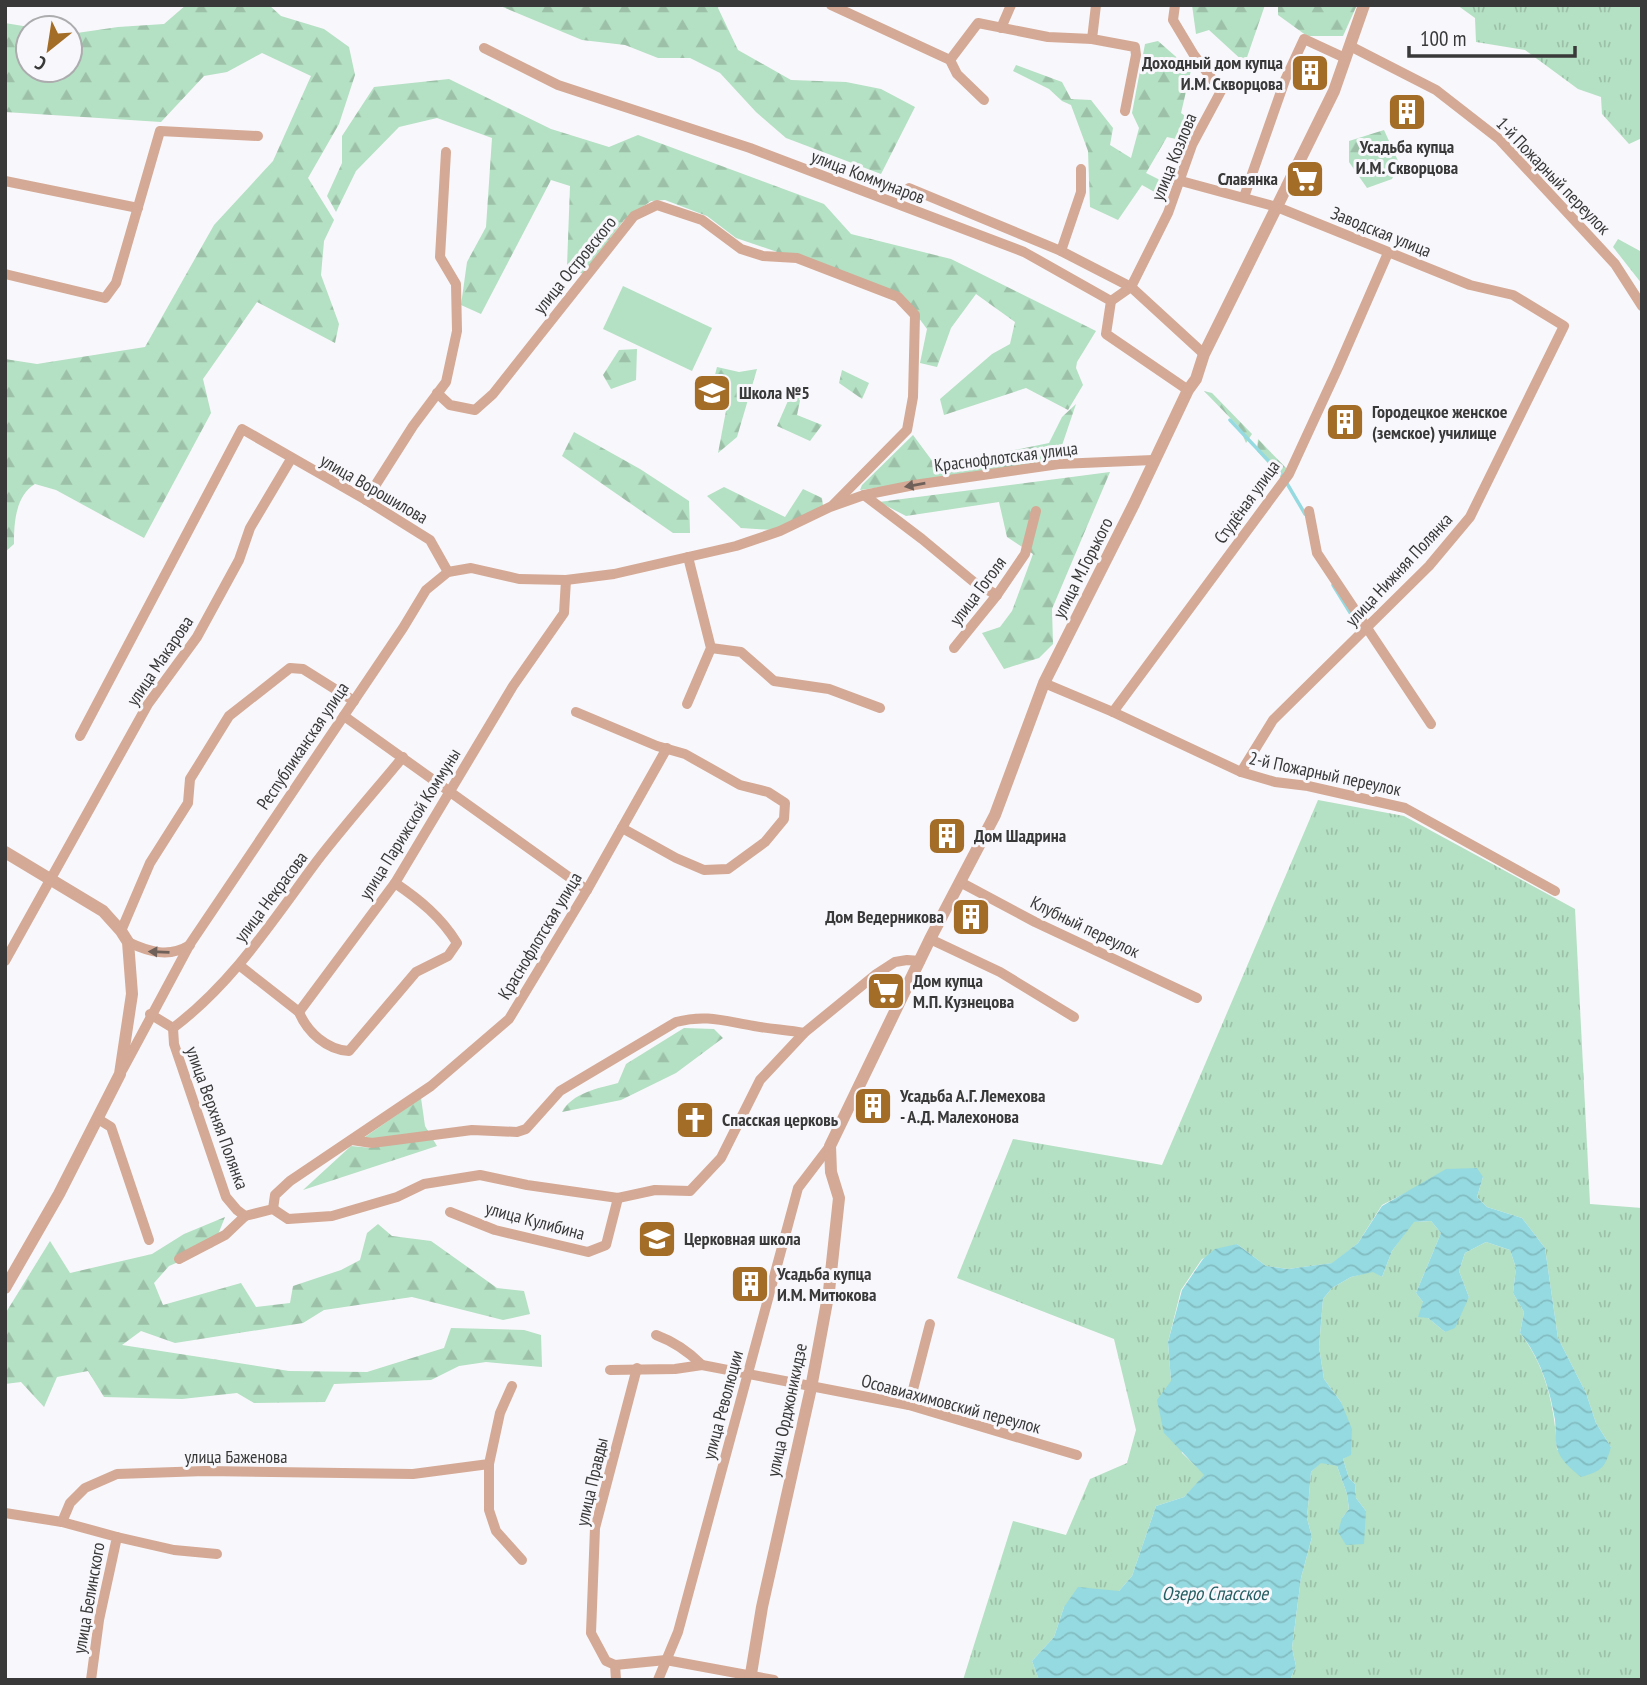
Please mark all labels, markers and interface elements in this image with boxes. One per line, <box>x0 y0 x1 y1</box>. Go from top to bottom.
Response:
north arrow <box>14 14 84 84</box>
scale bar <box>1409 14 1575 58</box>
text: 100 m <box>1420 25 1466 52</box>
text: С <box>30 51 50 76</box>
place label: Доходный дом купца И.М. Скворцова <box>1142 51 1283 95</box>
building icon: Доходный дом купца И.М. Скворцова <box>1289 52 1331 94</box>
building icon: Усадьба купца И.М. Скворцова <box>1386 91 1428 133</box>
street label: улица Козлова <box>1146 110 1202 204</box>
street label: 1-й Пожарный переулок <box>1491 112 1615 239</box>
place label: Усадьба купца И.М. Скворцова <box>1356 135 1458 179</box>
street label: улица Коммунаров <box>808 144 928 209</box>
supermarket icon: Славянка <box>1284 158 1326 200</box>
place label: Славянка <box>1218 167 1278 190</box>
street label: Заводская улица <box>1328 201 1435 262</box>
street label: улица Островского <box>528 211 621 318</box>
school or university icon: Школа №5 <box>691 372 733 414</box>
place label: Школа №5 <box>739 381 810 404</box>
place label: Городецкое женское (земское) училище <box>1372 400 1508 444</box>
building icon: Городецкое женское (земское) училище <box>1324 401 1366 443</box>
street label: Краснофлотская улица <box>933 436 1079 477</box>
street label: улица Ворошилова <box>316 448 432 529</box>
street label: Студёная улица <box>1209 455 1285 548</box>
one-way arrow <box>904 480 926 491</box>
street label: улица Нижняя Полянка <box>1340 508 1457 631</box>
street label: улица М.Горького <box>1047 513 1118 622</box>
street label: улица Гоголя <box>944 552 1011 630</box>
street label: улица Макарова <box>121 611 198 710</box>
street label: Республиканская улица <box>251 678 354 814</box>
street label: улица Парижской Коммуны <box>354 744 465 904</box>
street label: 2-й Пожарный переулок <box>1247 746 1403 801</box>
building icon: Дом Шадрина <box>926 815 968 857</box>
place label: Дом Шадрина <box>974 824 1066 847</box>
street label: улица Некрасова <box>229 847 312 947</box>
street label: Краснофлотская улица <box>493 868 587 1004</box>
street label: Клубный переулок <box>1027 890 1144 963</box>
building icon: Дом Ведерникова <box>950 896 992 938</box>
place label: Дом Ведерникова <box>825 905 944 928</box>
one-way arrow <box>148 946 170 957</box>
place label: Дом купца М.П. Кузнецова <box>913 969 1014 1013</box>
supermarket icon: Дом купца М.П. Кузнецова <box>865 970 907 1012</box>
street label: улица Верхняя Полянка <box>181 1043 254 1193</box>
place label: Усадьба А.Г. Лемехова - А.Д. Малехонова <box>899 1084 1045 1128</box>
building icon: Усадьба А.Г. Лемехова - А.Д. Малехонова <box>852 1085 894 1127</box>
church icon: Спасская церковь <box>674 1099 716 1141</box>
place label: Спасская церковь <box>722 1108 839 1131</box>
street label: улица Кулибина <box>483 1196 587 1245</box>
school or university icon: Церковная школа <box>636 1218 678 1260</box>
place label: Церковная школа <box>684 1227 801 1250</box>
place label: Усадьба купца И.М. Митюкова <box>776 1262 876 1306</box>
building icon: Усадьба купца И.М. Митюкова <box>729 1263 771 1305</box>
street label: улица Орджоникидзе <box>761 1341 812 1479</box>
street label: улица Революции <box>697 1348 748 1462</box>
street label: Осоавиахимовский переулок <box>859 1368 1043 1439</box>
street label: улица Правды <box>570 1435 613 1528</box>
street label: улица Баженова <box>185 1445 287 1468</box>
street label: улица Белинского <box>67 1540 110 1655</box>
water label: Озеро Спасское <box>1162 1581 1269 1605</box>

